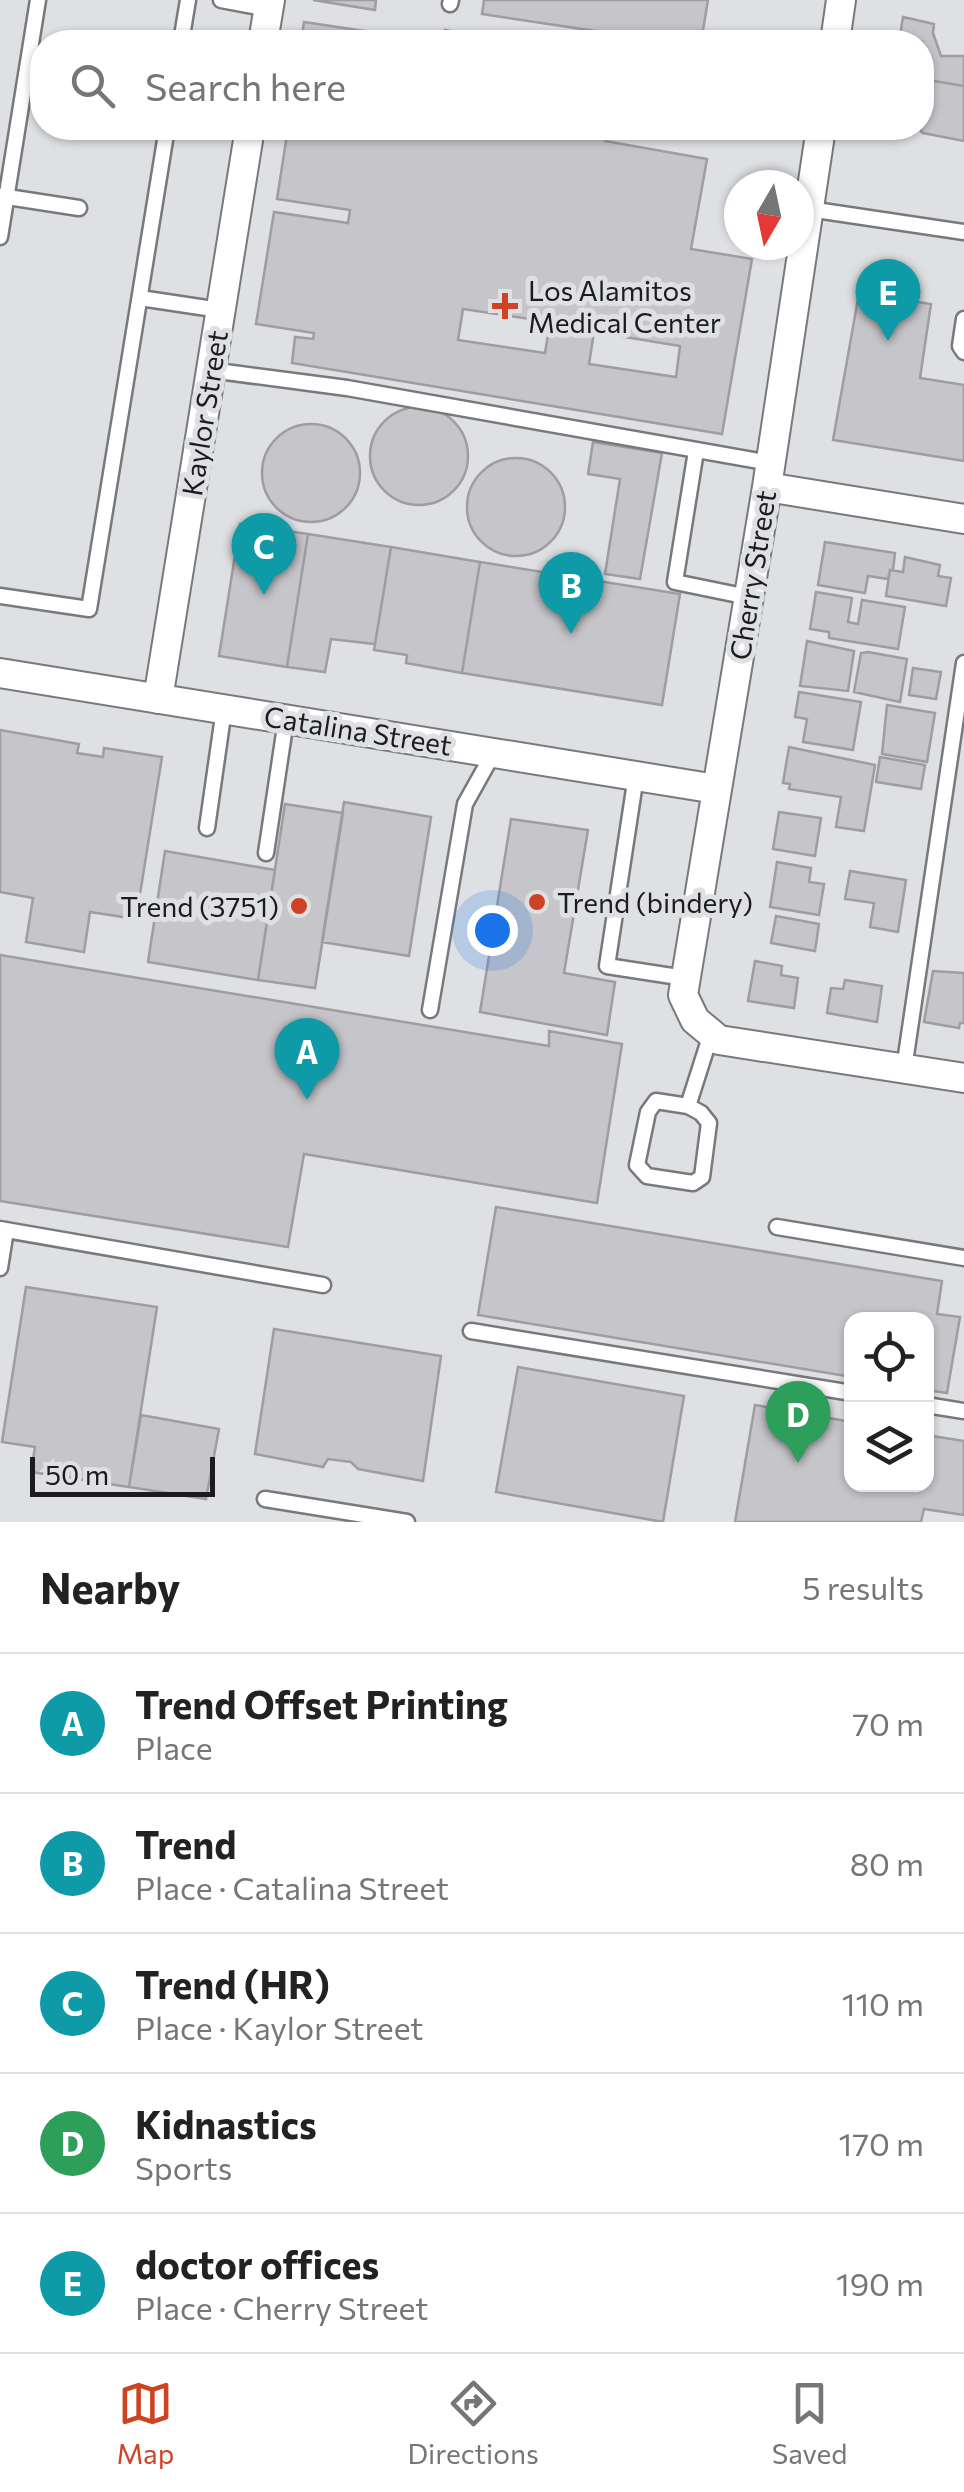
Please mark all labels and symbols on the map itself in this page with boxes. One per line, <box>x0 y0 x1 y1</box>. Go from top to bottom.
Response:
north arrow <box>724 170 814 260</box>
pin: E <box>856 258 920 341</box>
place label: Los Alamitos Medical Center <box>528 273 721 339</box>
marker: Los Alamitos Medical Center <box>492 293 518 319</box>
street label: Kaylor Street <box>174 328 234 498</box>
street label: Cherry Street <box>722 488 782 662</box>
pin: C <box>232 512 296 595</box>
pin: B <box>538 552 604 634</box>
street label: Catalina Street <box>262 698 454 762</box>
place label: Trend (bindery) <box>557 885 753 919</box>
place label: Trend (3751) <box>120 889 279 923</box>
marker: Trend (bindery) <box>526 891 548 913</box>
marker: Trend (3751) <box>288 895 310 917</box>
your location <box>467 905 518 956</box>
pin: A <box>274 1018 340 1100</box>
pin: D <box>766 1380 830 1463</box>
scale bar <box>30 1452 215 1496</box>

